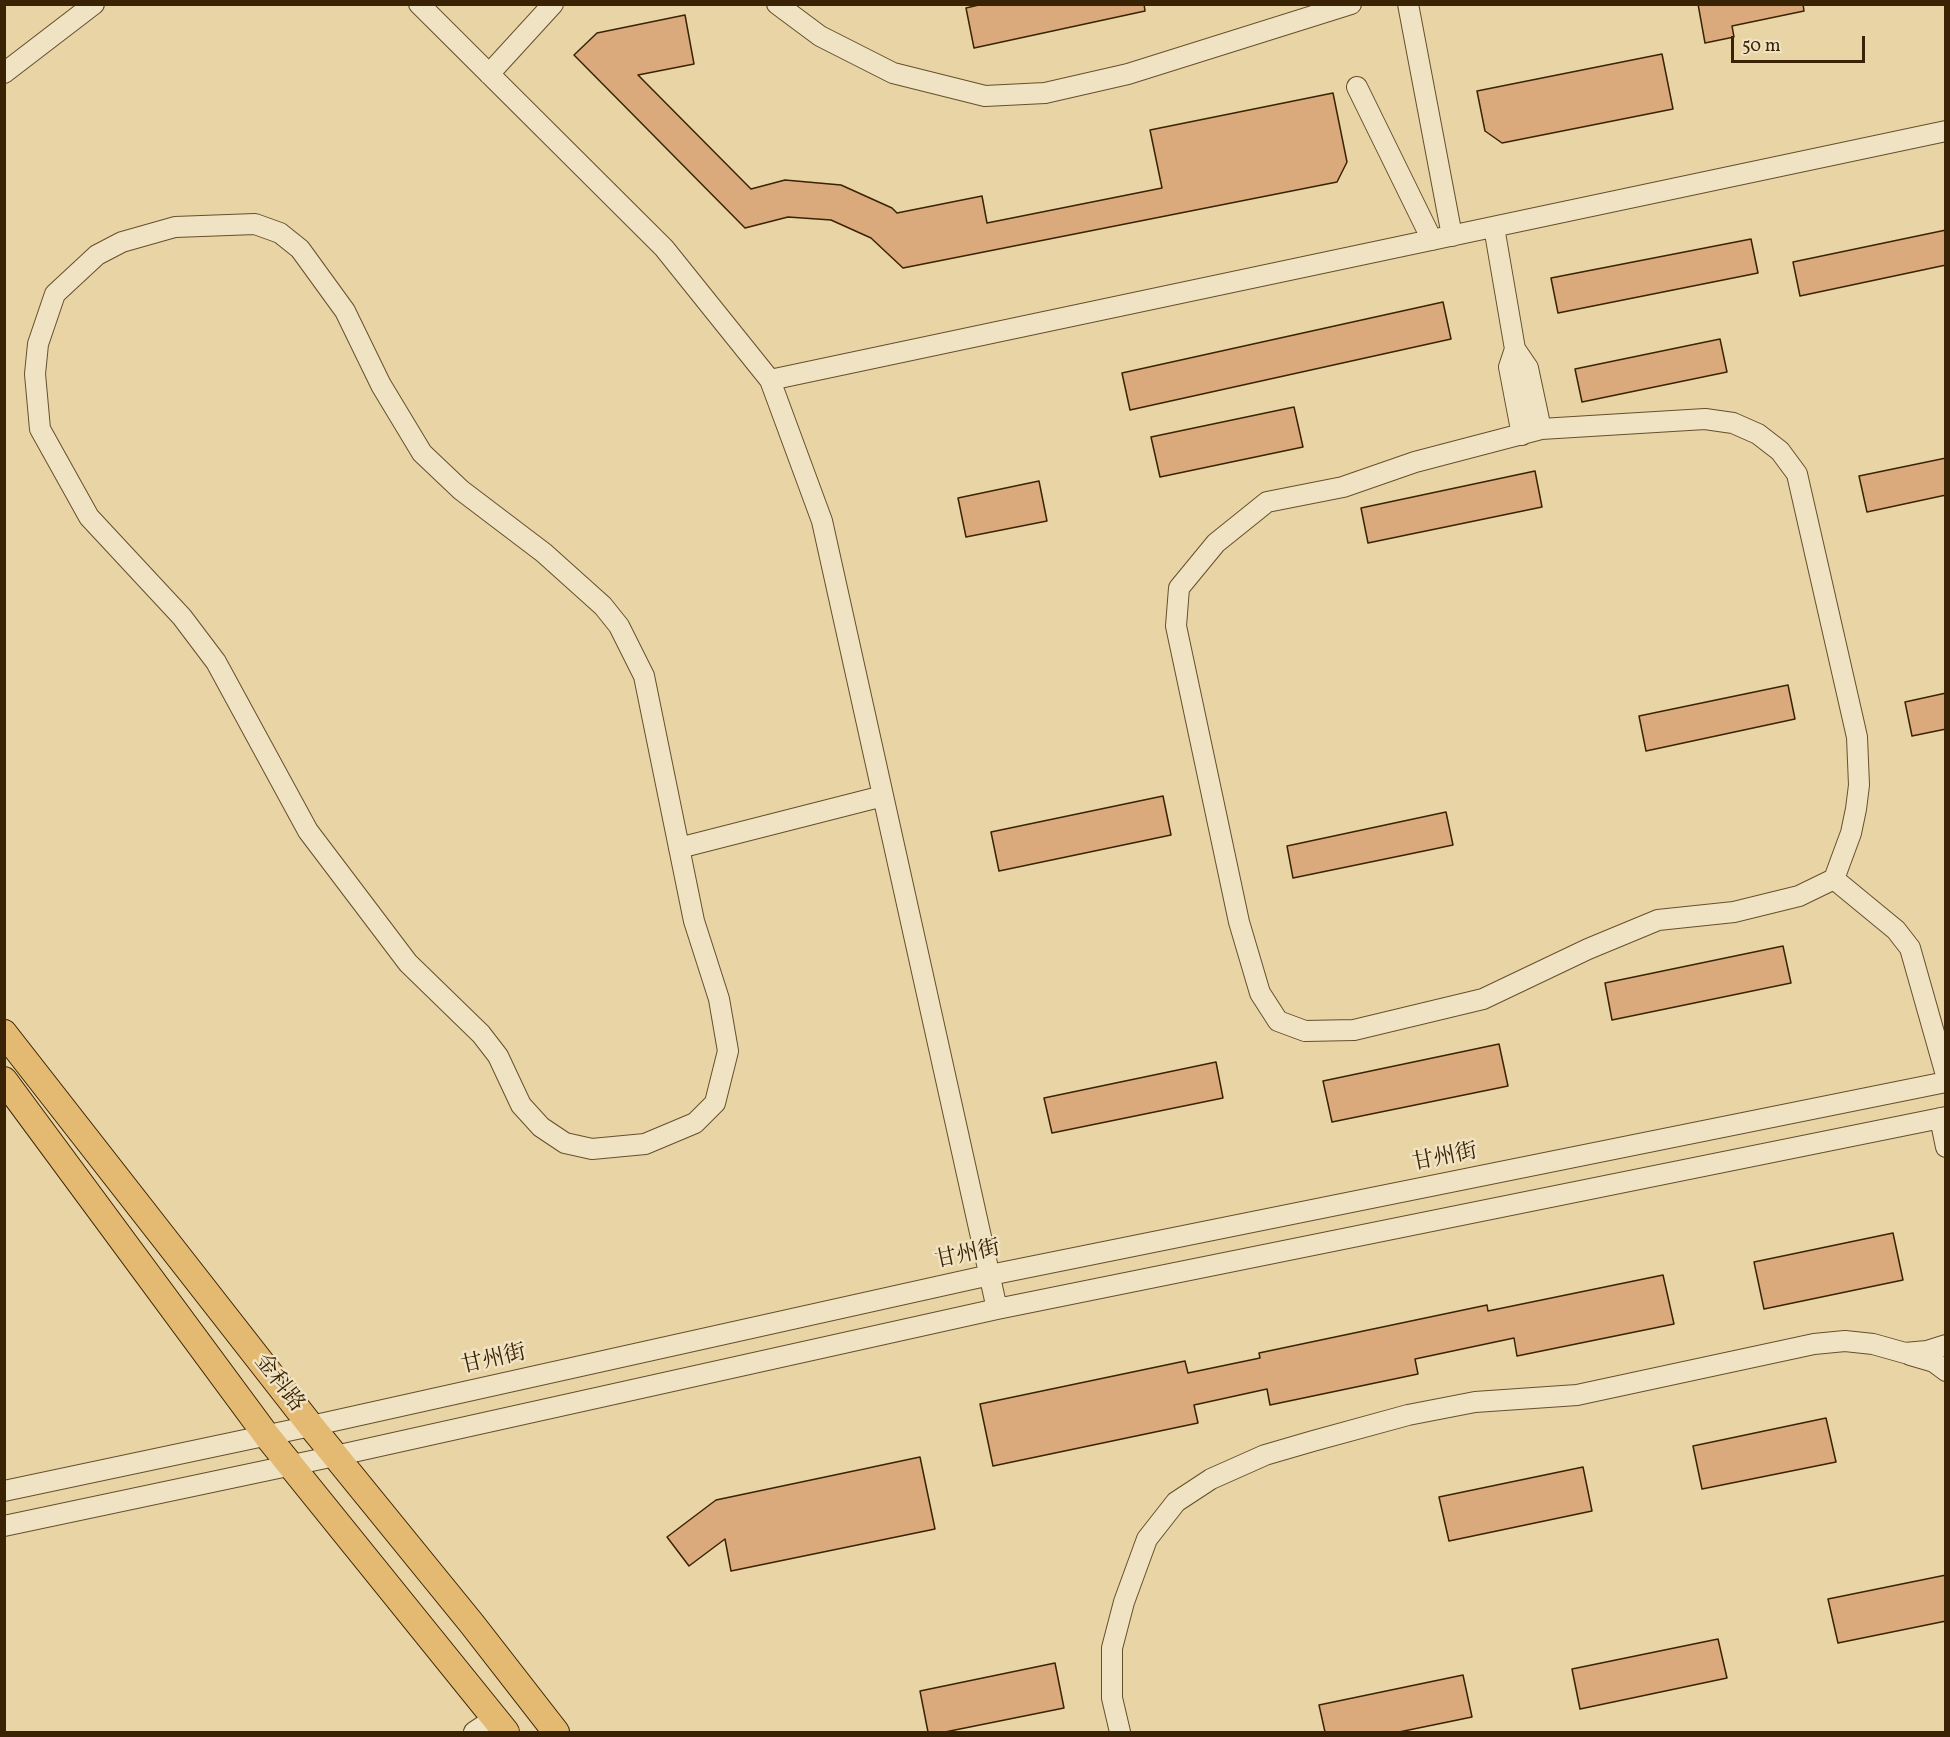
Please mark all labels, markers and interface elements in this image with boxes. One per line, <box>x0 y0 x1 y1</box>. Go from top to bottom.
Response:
scale bar <box>1734 24 1868 62</box>
text: 50 m <box>1742 34 1781 59</box>
street label: 甘州街 <box>1410 1140 1480 1178</box>
street label: 甘州街 <box>933 1236 1003 1276</box>
street label: 甘州街 <box>459 1341 529 1381</box>
street label: 金科路 <box>247 1350 309 1418</box>

